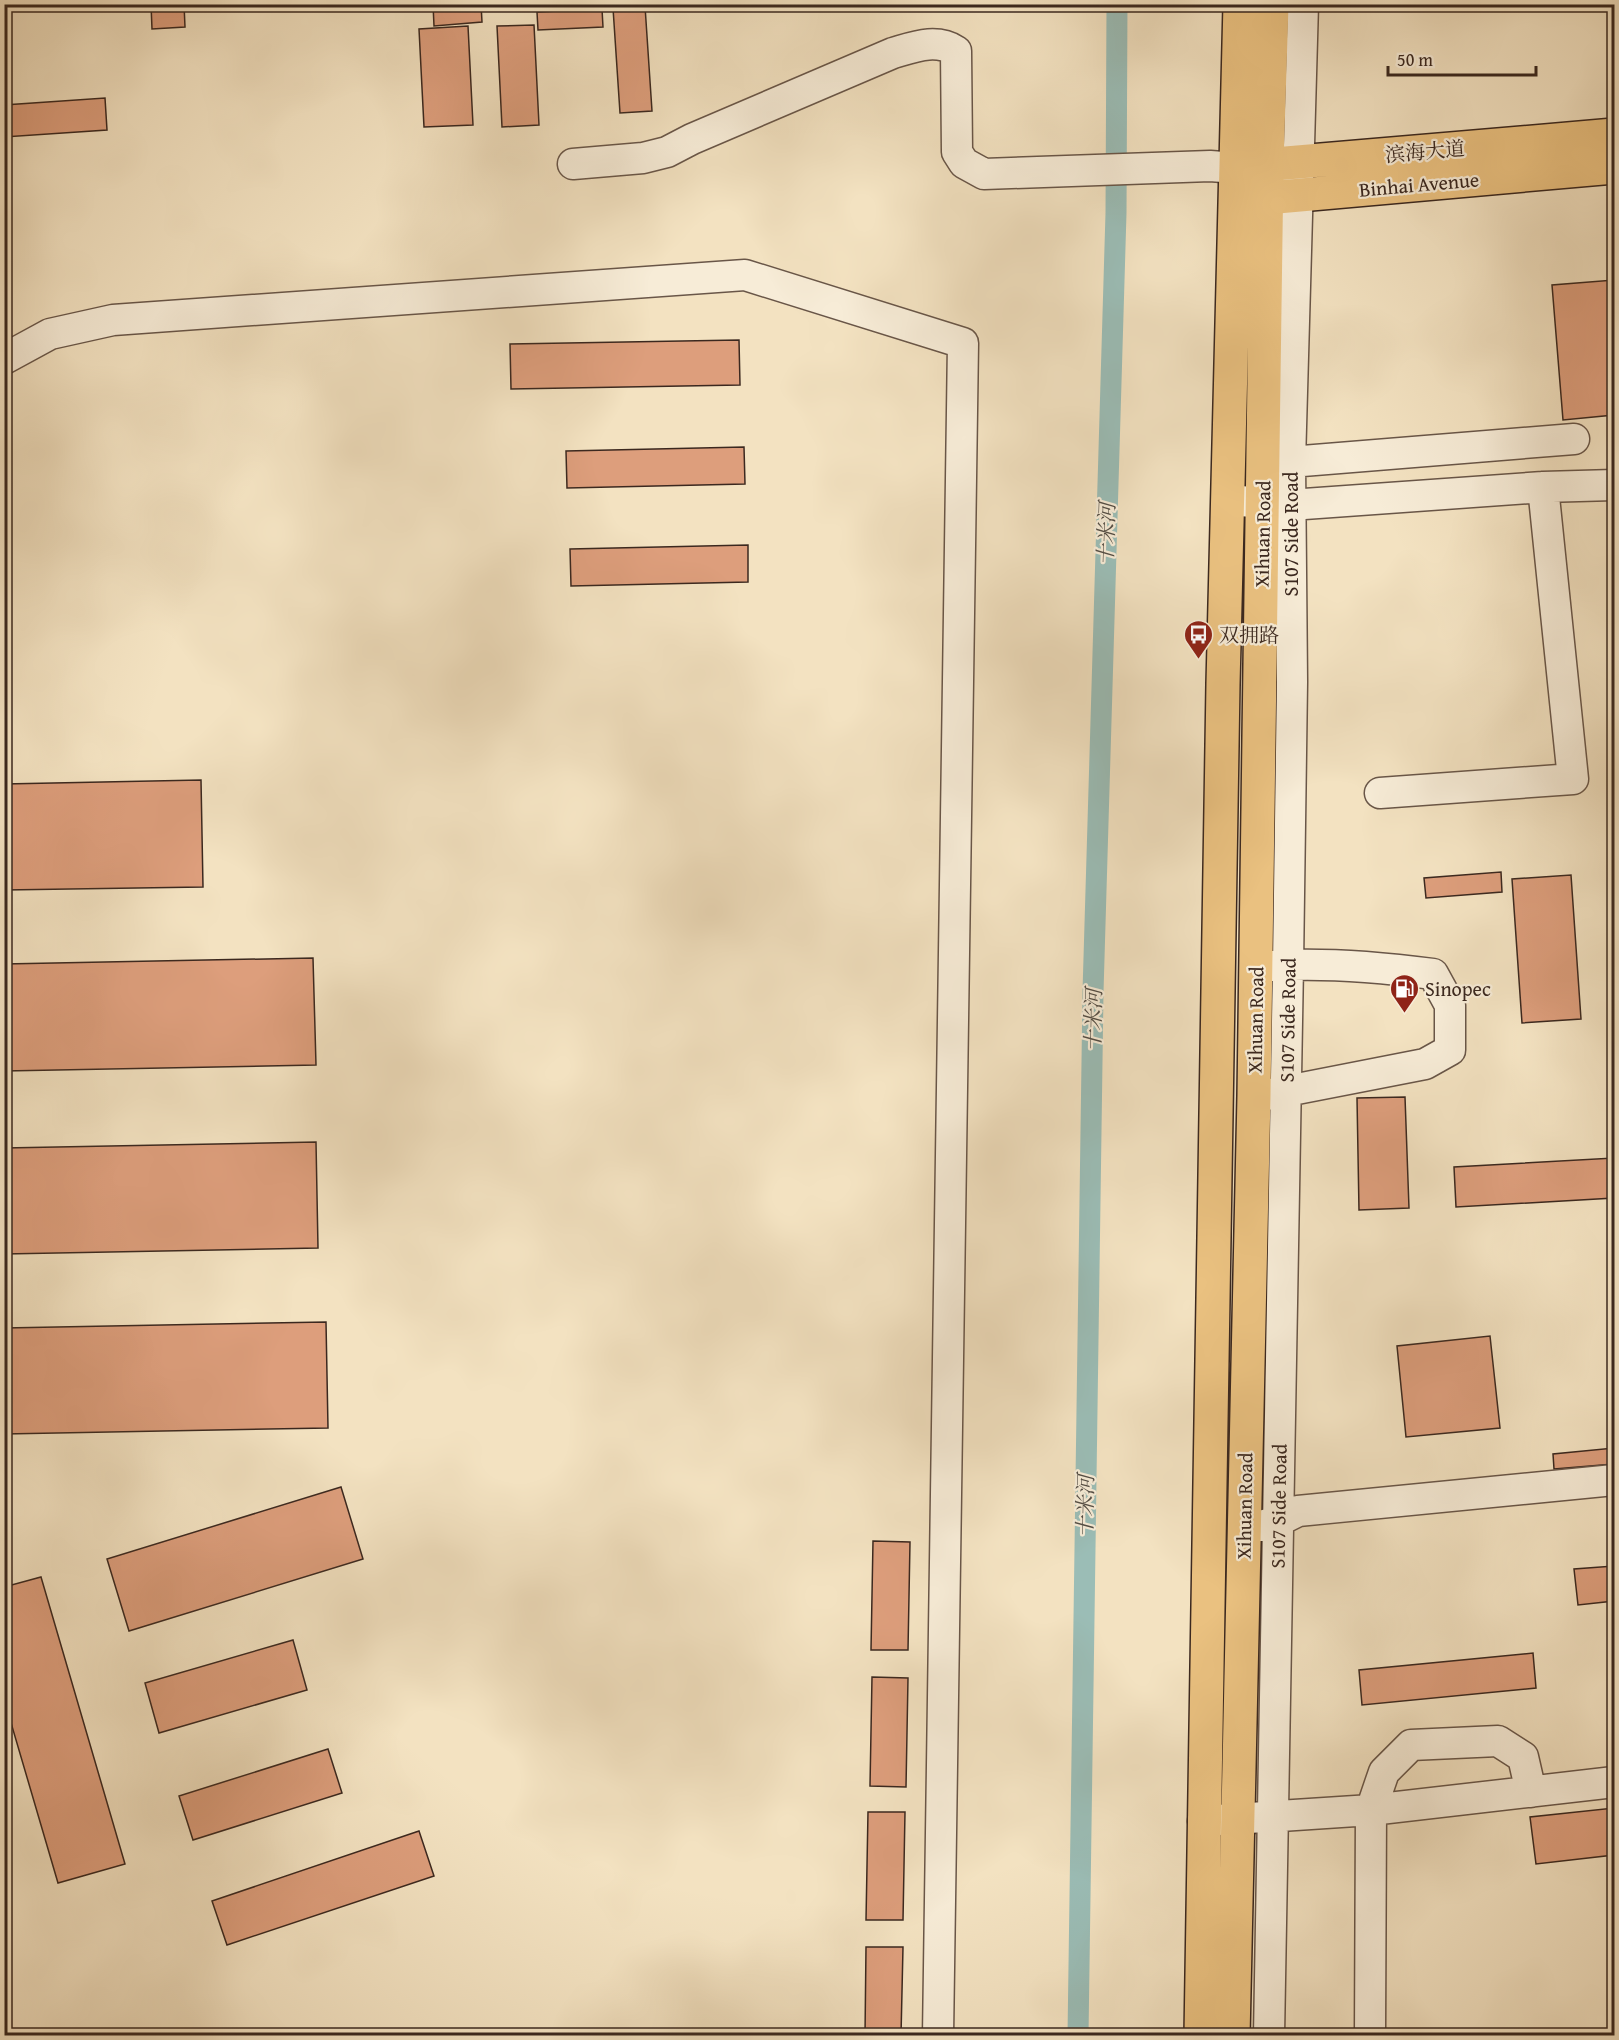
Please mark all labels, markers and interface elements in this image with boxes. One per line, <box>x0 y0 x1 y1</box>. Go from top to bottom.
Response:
scale bar <box>1388 39 1536 77</box>
text: 50 m <box>1397 46 1433 73</box>
street label: 滨海大道 <box>1384 133 1466 169</box>
street label: Binhai Avenue <box>1358 164 1480 204</box>
street label: S107 Side Road <box>1276 471 1305 596</box>
street label: Xihuan Road <box>1247 480 1277 588</box>
water label: 十米河 <box>1089 498 1123 566</box>
bus stop icon: 双拥路 <box>1182 618 1214 660</box>
place label: 双拥路 <box>1219 620 1279 649</box>
street label: S107 Side Road <box>1271 957 1303 1083</box>
street label: Xihuan Road <box>1240 966 1270 1074</box>
fuel station icon: Sinopec <box>1388 972 1420 1014</box>
place label: Sinopec <box>1425 974 1491 1003</box>
water label: 十米河 <box>1077 984 1109 1052</box>
street label: S107 Side Road <box>1262 1443 1294 1569</box>
street label: Xihuan Road <box>1229 1452 1259 1560</box>
water label: 十米河 <box>1069 1470 1101 1538</box>

